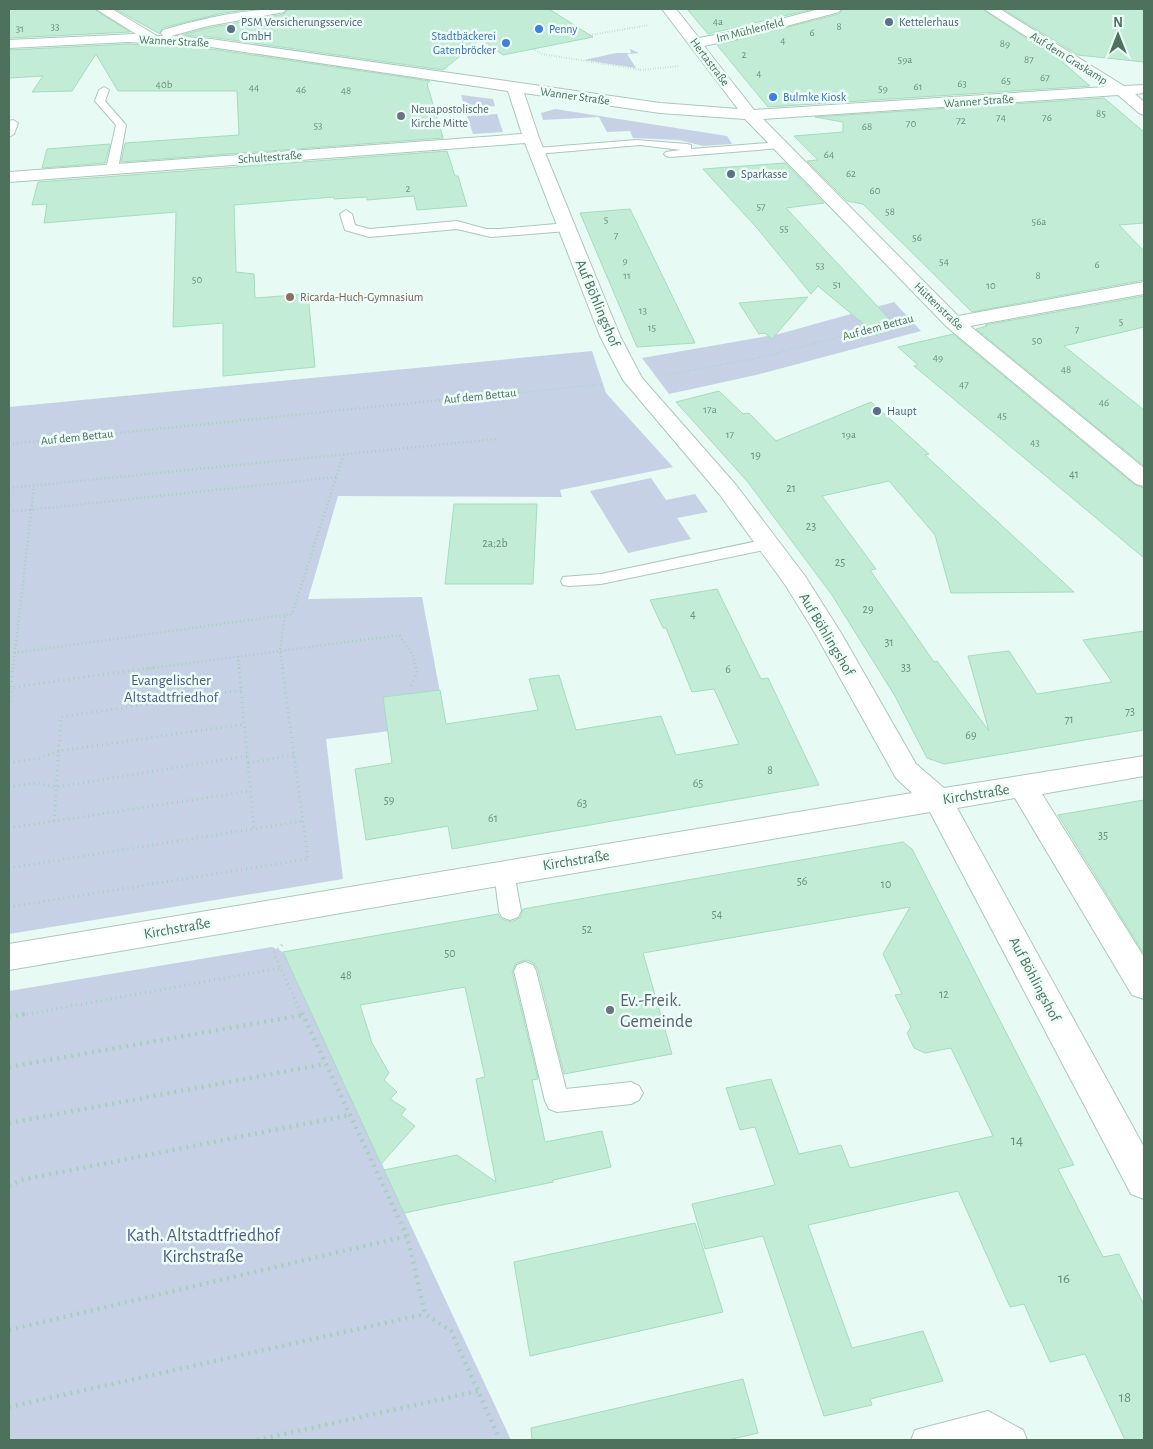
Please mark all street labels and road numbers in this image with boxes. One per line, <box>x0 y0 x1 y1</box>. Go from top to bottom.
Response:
street label: Im Mühlenfeld <box>715 16 785 44</box>
street label: Auf dem Graskamp <box>1028 29 1110 87</box>
street label: Wanner Straße <box>139 33 209 49</box>
street label: Hertastraße <box>688 36 732 88</box>
street label: Wanner Straße <box>539 85 611 107</box>
street label: Wanner Straße <box>944 93 1014 109</box>
street label: Schultestraße <box>238 149 302 165</box>
street label: Auf Böhlingshof <box>572 257 623 350</box>
street label: Hüttenstraße <box>912 280 966 332</box>
street label: Auf dem Bettau <box>841 312 915 342</box>
street label: Auf dem Bettau <box>443 386 517 406</box>
street label: Auf dem Bettau <box>40 427 114 447</box>
street label: Auf Böhlingshof <box>796 590 858 679</box>
street label: Kirchstraße <box>942 782 1011 807</box>
street label: Kirchstraße <box>542 848 611 873</box>
street label: Kirchstraße <box>143 915 212 942</box>
street label: Auf Böhlingshof <box>1006 935 1064 1025</box>

